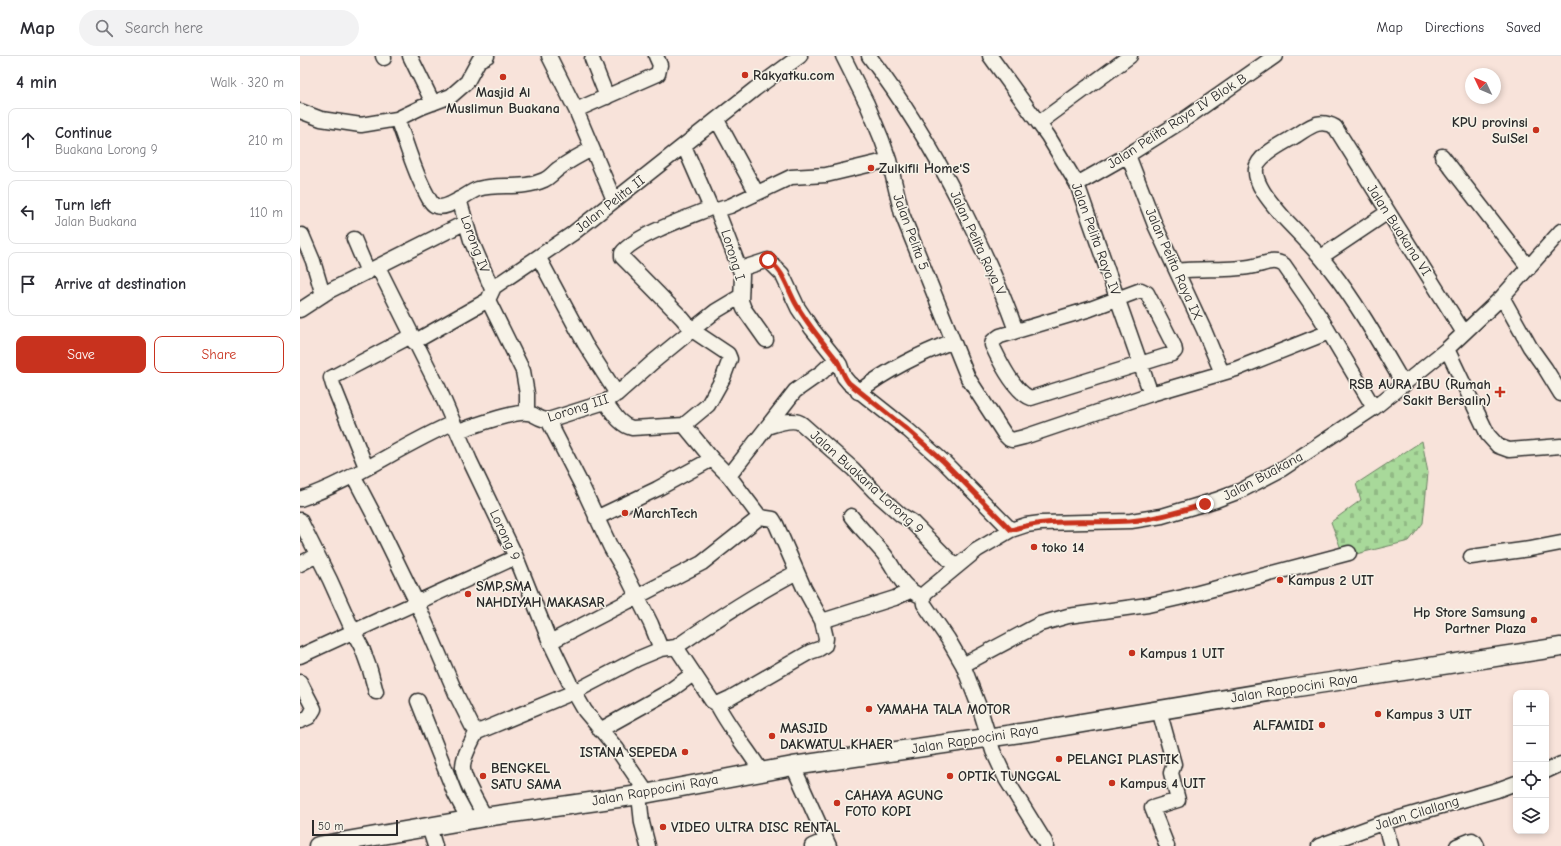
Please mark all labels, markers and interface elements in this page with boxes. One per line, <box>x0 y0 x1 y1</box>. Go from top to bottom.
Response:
search box <box>79 10 359 46</box>
text: Map <box>20 17 55 39</box>
icon: search <box>93 17 115 39</box>
text: Search here <box>125 19 203 37</box>
text: Map <box>1376 19 1403 36</box>
text: Directions <box>1425 19 1484 36</box>
text: Saved <box>1506 19 1541 36</box>
place label: Rakyatku.com <box>753 67 835 84</box>
north arrow <box>1465 68 1501 104</box>
street label: Jalan Pelita Raya IV Blok B <box>1104 69 1250 172</box>
marker: Rakyatku.com <box>740 70 750 80</box>
marker: Masjid Al Muslimun Buakana <box>498 72 508 82</box>
text: 4 min <box>16 73 57 92</box>
text: Walk · 320 m <box>210 75 284 90</box>
place label: Masjid Al Muslimun Buakana <box>446 84 560 117</box>
place label: KPU provinsi SulSel <box>1452 114 1528 147</box>
text: Continue <box>55 124 112 142</box>
marker: KPU provinsi SulSel <box>1531 125 1541 135</box>
icon: ahead <box>17 129 39 151</box>
text: 210 m <box>248 133 283 148</box>
text: Buakana Lorong 9 <box>55 142 158 157</box>
place label: Zulkifli Home'S <box>879 160 970 177</box>
marker: Zulkifli Home'S <box>866 163 876 173</box>
street label: Jalan Pelita II <box>572 172 648 236</box>
street label: Jalan Pelita Raya IV <box>1068 180 1124 298</box>
street label: Jalan Buakana VI <box>1363 181 1435 279</box>
street label: Jalan Pelita Raya V <box>946 188 1010 298</box>
street label: Jalan Pelita 5 <box>889 192 933 272</box>
text: Turn left <box>55 196 111 214</box>
icon: left <box>17 201 39 223</box>
text: 110 m <box>250 205 283 220</box>
street label: Jalan Pelita Raya IX <box>1142 205 1206 323</box>
street label: Lorong IV <box>457 213 493 275</box>
text: Jalan Buakana <box>55 214 137 229</box>
street label: Lorong I <box>717 228 749 282</box>
route start <box>759 251 777 269</box>
icon: arrive <box>17 273 39 295</box>
text: Arrive at destination <box>55 275 186 293</box>
button: Save <box>16 336 146 373</box>
button: Share <box>154 336 284 373</box>
place label: RSB AURA IBU (Rumah Sakit Bersalin) <box>1349 376 1491 409</box>
marker: RSB AURA IBU (Rumah Sakit Bersalin) <box>1494 386 1506 398</box>
street label: Lorong III <box>545 390 611 426</box>
street label: Jalan Buakana Lorong 9 <box>807 427 927 537</box>
street label: Jalan Buakana <box>1220 448 1306 504</box>
route end <box>1196 495 1214 513</box>
place label: MarchTech <box>633 505 698 522</box>
street label: Lorong 9 <box>486 507 524 563</box>
marker: MarchTech <box>620 508 630 518</box>
place label: toko 14 <box>1041 539 1085 556</box>
marker: toko 14 <box>1029 542 1039 552</box>
place label: Kampus 2 UIT <box>1288 572 1375 589</box>
marker: Kampus 2 UIT <box>1275 575 1285 585</box>
place label: SMP,SMA NAHDIYAH MAKASAR <box>476 578 605 611</box>
marker: SMP,SMA NAHDIYAH MAKASAR <box>463 589 473 599</box>
place label: Hp Store Samsung Partner Plaza <box>1413 604 1526 637</box>
marker: Hp Store Samsung Partner Plaza <box>1529 615 1539 625</box>
place label: Kampus 1 UIT <box>1140 645 1225 662</box>
marker: Kampus 1 UIT <box>1127 648 1137 658</box>
street label: Jalan Rappocini Raya <box>1229 670 1359 706</box>
map controls <box>1513 690 1549 834</box>
button: + <box>1513 690 1549 726</box>
place label: YAMAHA TALA MOTOR <box>877 701 1010 718</box>
marker: YAMAHA TALA MOTOR <box>864 704 874 714</box>
place label: Kampus 3 UIT <box>1386 706 1473 723</box>
marker: Kampus 3 UIT <box>1373 709 1383 719</box>
place label: ALFAMIDI <box>1253 717 1314 734</box>
place label: MASJID DAKWATUL KHAER <box>780 720 893 753</box>
marker: ALFAMIDI <box>1317 720 1327 730</box>
street label: Jalan Rappocini Raya <box>910 721 1040 757</box>
button: − <box>1513 726 1549 762</box>
marker: MASJID DAKWATUL KHAER <box>767 731 777 741</box>
place label: ISTANA SEPEDA <box>580 744 677 761</box>
marker: ISTANA SEPEDA <box>680 747 690 757</box>
place label: PELANGI PLASTIK <box>1067 751 1179 768</box>
marker: PELANGI PLASTIK <box>1054 754 1064 764</box>
place label: BENGKEL SATU SAMA <box>491 760 562 793</box>
button: locate <box>1513 762 1549 798</box>
place label: OPTIK TUNGGAL <box>958 768 1061 785</box>
street label: Jalan Rappocini Raya <box>590 770 720 810</box>
marker: BENGKEL SATU SAMA <box>478 771 488 781</box>
marker: OPTIK TUNGGAL <box>945 771 955 781</box>
place label: Kampus 4 UIT <box>1120 775 1206 792</box>
marker: Kampus 4 UIT <box>1107 778 1117 788</box>
place label: CAHAYA AGUNG FOTO KOPI <box>845 787 943 820</box>
street label: Jalan Cilallang <box>1373 792 1461 834</box>
marker: CAHAYA AGUNG FOTO KOPI <box>832 798 842 808</box>
button: layers <box>1513 798 1549 834</box>
scale bar <box>312 818 398 837</box>
place label: VIDEO ULTRA DISC RENTAL <box>671 819 840 836</box>
text: 50 m <box>318 820 343 833</box>
marker: VIDEO ULTRA DISC RENTAL <box>658 822 668 832</box>

